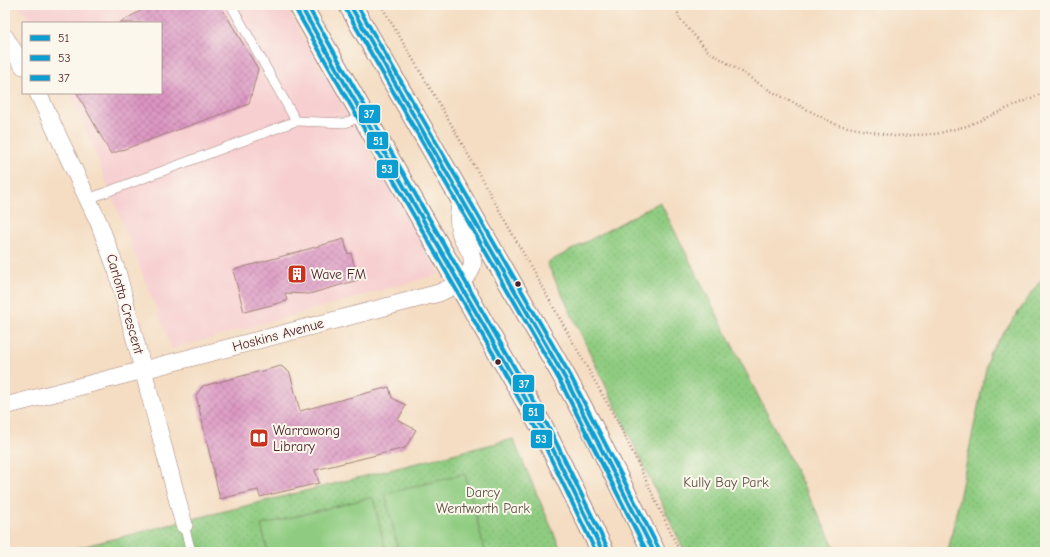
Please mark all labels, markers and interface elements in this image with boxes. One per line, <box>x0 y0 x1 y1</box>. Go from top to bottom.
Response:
legend <box>22 22 162 94</box>
text: 51 <box>58 31 70 45</box>
text: 53 <box>58 51 71 65</box>
text: 37 <box>58 71 70 85</box>
line badge: 37 <box>358 104 381 124</box>
text: 37 <box>364 108 374 121</box>
line badge: 51 <box>366 131 389 150</box>
text: 51 <box>373 135 383 148</box>
line badge: 53 <box>376 159 399 179</box>
text: 53 <box>381 163 393 176</box>
street label: Carlotta Crescent <box>103 252 148 357</box>
building icon: Wave FM <box>286 263 308 285</box>
place label: Wave FM <box>311 266 367 283</box>
unlabelled marker <box>513 279 523 289</box>
street label: Hoskins Avenue <box>230 315 326 355</box>
unlabelled marker <box>493 357 503 367</box>
line badge: 37 <box>512 374 535 393</box>
text: 37 <box>519 378 529 391</box>
line badge: 51 <box>522 403 545 422</box>
text: 51 <box>528 406 538 419</box>
place label: Warrawong Library <box>273 422 340 455</box>
library icon: Warrawong Library <box>248 427 270 449</box>
line badge: 53 <box>530 429 553 449</box>
text: 53 <box>535 433 547 446</box>
park label: Kully Bay Park <box>683 474 769 491</box>
park label: Darcy Wentworth Park <box>436 484 530 517</box>

